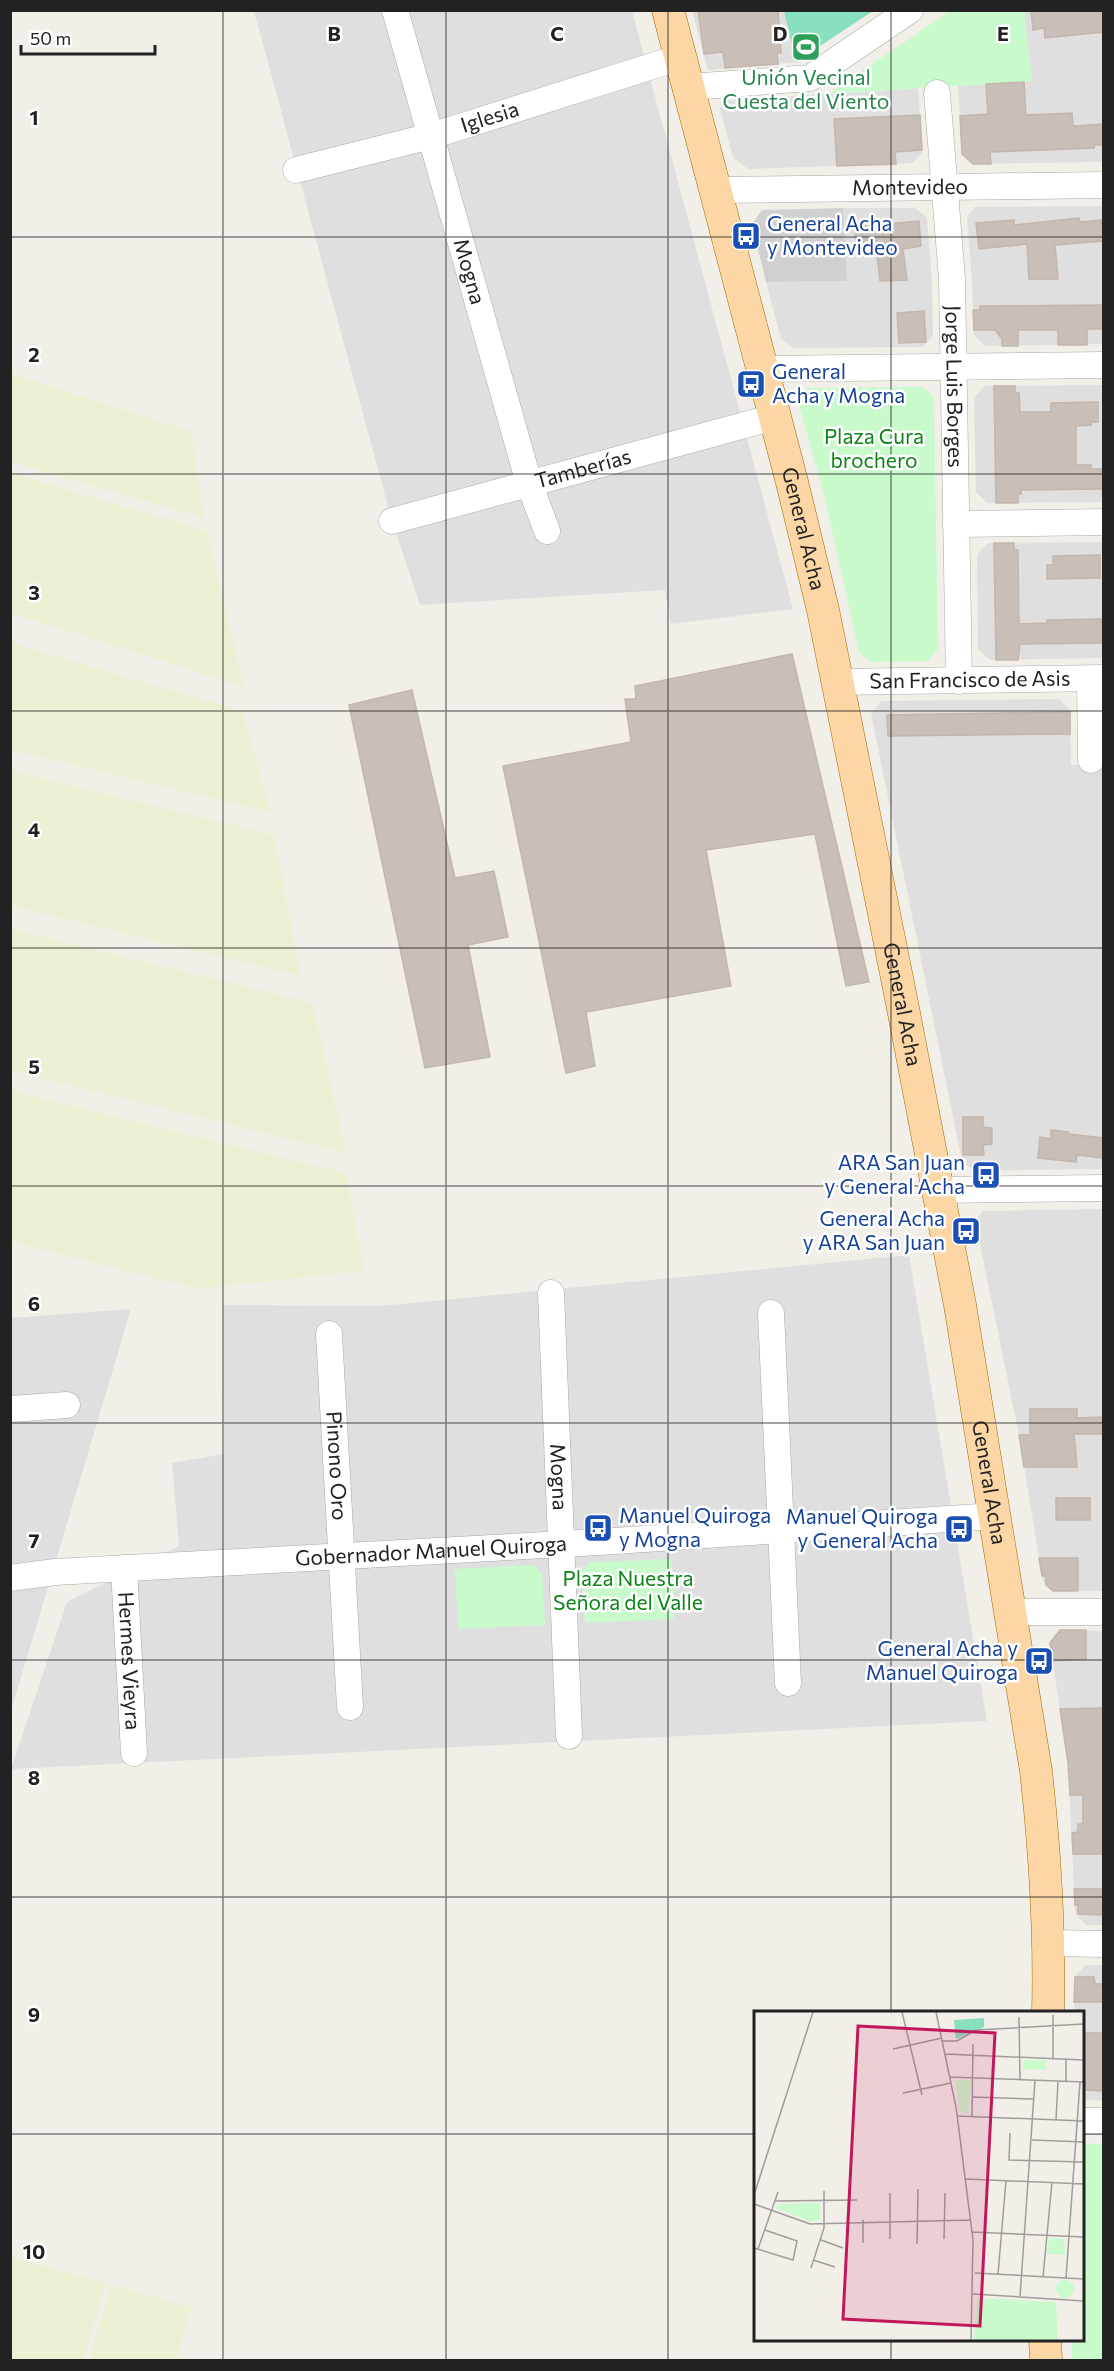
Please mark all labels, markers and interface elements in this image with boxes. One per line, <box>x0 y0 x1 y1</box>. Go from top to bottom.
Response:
scale bar <box>21 18 154 56</box>
text: B <box>327 21 341 45</box>
text: C <box>550 21 564 45</box>
text: D <box>773 21 787 45</box>
text: E <box>997 21 1009 45</box>
text: 50 m <box>30 27 71 49</box>
sports icon: Unión Vecinal Cuesta del Viento <box>790 31 822 63</box>
place label: Unión Vecinal Cuesta del Viento <box>723 64 889 113</box>
street label: Iglesia <box>457 95 522 137</box>
text: 1 <box>29 105 39 129</box>
street label: Montevideo <box>852 173 968 199</box>
place label: General Acha y Montevideo <box>767 210 898 259</box>
bus stop icon: General Acha y Montevideo <box>730 220 762 252</box>
street label: Mogna <box>449 236 492 307</box>
street label: Jorge Luis Borges <box>941 305 969 468</box>
text: 2 <box>28 342 40 366</box>
place label: General Acha y Mogna <box>772 358 905 407</box>
bus stop icon: General Acha y Mogna <box>735 368 767 400</box>
park label: Plaza Cura brochero <box>824 423 924 472</box>
street label: Tamberías <box>532 443 634 493</box>
street label: General Acha <box>778 464 832 592</box>
text: 3 <box>28 580 40 604</box>
street label: San Francisco de Asis <box>869 665 1071 693</box>
text: 4 <box>28 817 40 841</box>
street label: General Acha <box>879 940 928 1068</box>
text: 5 <box>28 1054 40 1078</box>
place label: ARA San Juan y General Acha <box>825 1149 965 1198</box>
bus stop icon: ARA San Juan y General Acha <box>970 1159 1002 1191</box>
place label: General Acha y ARA San Juan <box>803 1205 945 1254</box>
bus stop icon: General Acha y ARA San Juan <box>950 1215 982 1247</box>
text: 6 <box>28 1291 40 1315</box>
street label: Pinono Oro <box>322 1410 353 1521</box>
street label: General Acha <box>968 1418 1013 1546</box>
street label: Mogna <box>546 1443 574 1511</box>
place label: Manuel Quiroga y Mogna <box>619 1502 771 1551</box>
place label: Manuel Quiroga y General Acha <box>786 1503 938 1552</box>
bus stop icon: Manuel Quiroga y Mogna <box>582 1512 614 1544</box>
bus stop icon: Manuel Quiroga y General Acha <box>943 1513 975 1545</box>
text: 7 <box>29 1528 40 1552</box>
street label: Gobernador Manuel Quiroga <box>294 1530 568 1570</box>
park label: Plaza Nuestra Señora del Valle <box>553 1565 703 1614</box>
street label: Hermes Vieyra <box>114 1591 147 1731</box>
place label: General Acha y Manuel Quiroga <box>866 1635 1018 1684</box>
bus stop icon: General Acha y Manuel Quiroga <box>1023 1645 1055 1677</box>
text: 8 <box>28 1765 40 1789</box>
text: 9 <box>28 2002 40 2026</box>
inset map <box>754 2011 1084 2341</box>
text: 10 <box>23 2239 45 2263</box>

